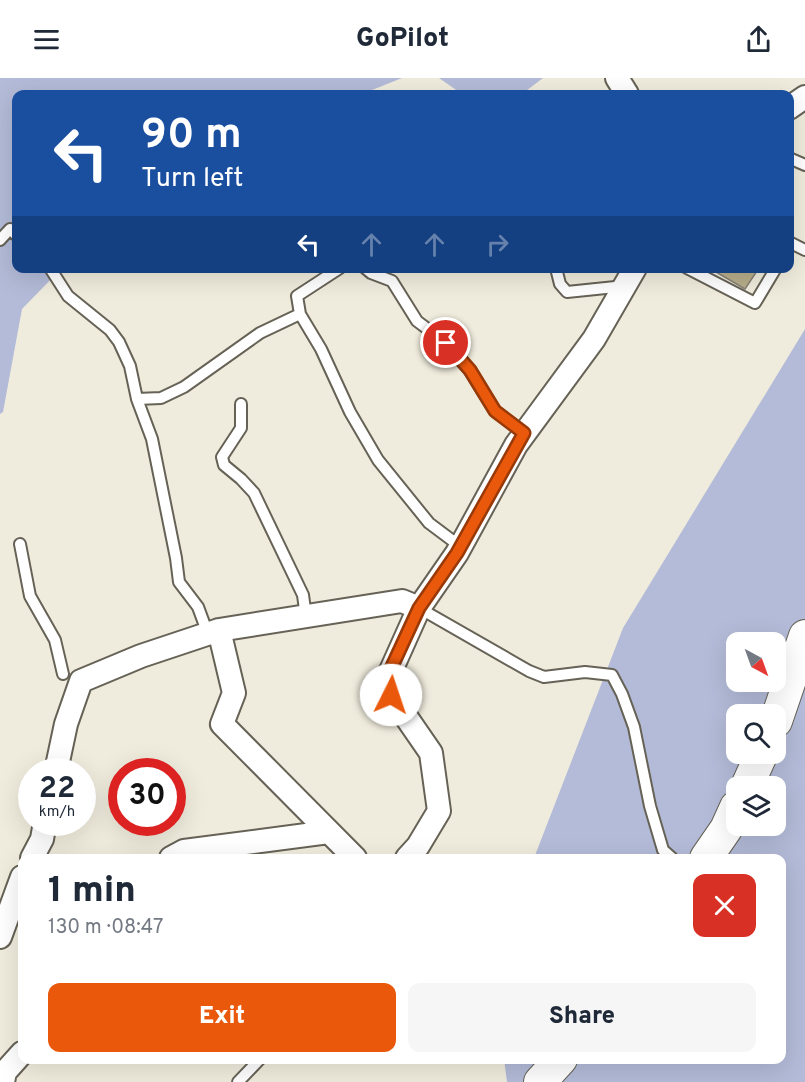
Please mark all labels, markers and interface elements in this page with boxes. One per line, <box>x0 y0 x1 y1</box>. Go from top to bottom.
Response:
text: GoPilot <box>356 22 449 56</box>
icon: menu <box>30 23 63 56</box>
icon: share <box>742 23 775 56</box>
text: 90 m <box>141 110 242 163</box>
icon: left <box>42 114 120 192</box>
text: Turn left <box>141 162 243 196</box>
icon: left <box>292 228 325 261</box>
icon: ahead <box>355 228 388 261</box>
icon: ahead <box>418 228 451 261</box>
icon: right <box>481 228 514 261</box>
pin <box>420 317 471 368</box>
icon: arrive <box>429 326 462 359</box>
north arrow <box>726 632 786 692</box>
map controls <box>726 632 786 836</box>
position arrow <box>359 663 423 727</box>
button: search <box>726 704 786 764</box>
speed limit sign: 30 <box>108 758 186 836</box>
text: 22 <box>39 771 75 808</box>
button: layers <box>726 776 786 836</box>
text: km/h <box>39 803 75 822</box>
text: 1 min <box>48 869 136 915</box>
button: close <box>693 874 756 937</box>
text: 130 m · 08:47 <box>48 915 163 941</box>
button: Exit <box>48 983 396 1052</box>
button: Share <box>408 983 756 1052</box>

